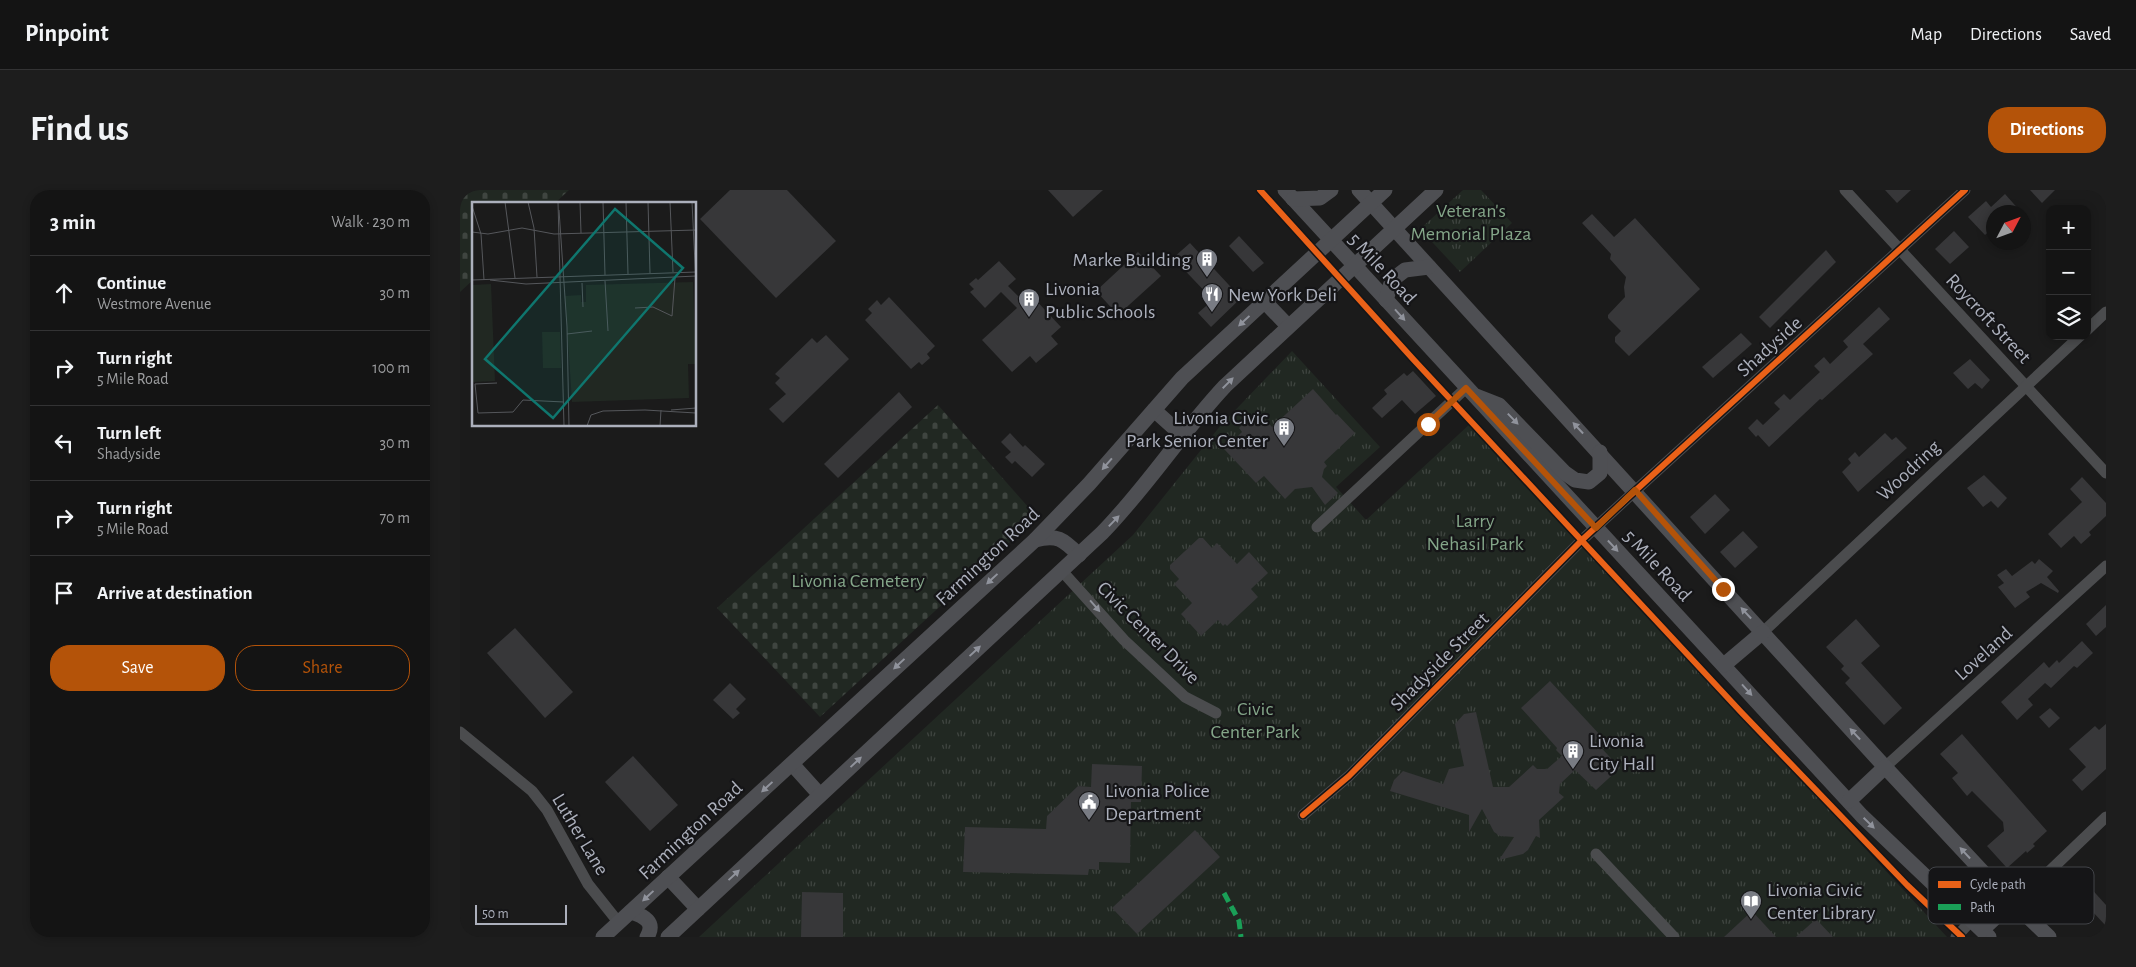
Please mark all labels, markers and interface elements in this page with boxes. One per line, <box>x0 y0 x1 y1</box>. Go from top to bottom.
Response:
text: Pinpoint <box>25 22 109 46</box>
text: Map <box>1911 26 1942 44</box>
text: Directions <box>1970 26 2042 44</box>
text: Saved <box>2070 26 2111 44</box>
button: Directions <box>1988 107 2106 153</box>
text: Find us <box>30 112 129 147</box>
park label: Veteran's Memorial Plaza <box>1410 201 1532 244</box>
inset map <box>472 202 696 426</box>
north arrow <box>1986 205 2031 250</box>
map controls <box>2046 205 2091 340</box>
button: + <box>2046 205 2091 250</box>
text: 3 min <box>50 212 96 233</box>
text: Walk · 230 m <box>331 214 410 230</box>
street label: 5 Mile Road <box>1344 229 1420 308</box>
building icon: Marke Building <box>1195 247 1219 278</box>
place label: Marke Building <box>1073 250 1191 270</box>
button: − <box>2046 250 2091 295</box>
street label: Roycroft Street <box>1942 270 2035 368</box>
text: Continue <box>97 274 166 293</box>
icon: ahead <box>50 279 78 307</box>
place label: Livonia Public Schools <box>1045 279 1156 322</box>
restaurant icon: New York Deli <box>1200 282 1224 313</box>
text: 30 m <box>380 285 410 301</box>
place label: New York Deli <box>1228 285 1337 305</box>
building icon: Livonia Public Schools <box>1017 287 1041 318</box>
button: layers <box>2046 295 2091 340</box>
text: Westmore Avenue <box>97 296 211 312</box>
one-way arrow <box>1394 309 1405 322</box>
street label: Shadyside <box>1733 313 1806 381</box>
one-way arrow <box>1237 316 1250 327</box>
text: Turn right <box>97 349 172 368</box>
icon: right <box>50 354 78 382</box>
text: 100 m <box>372 360 410 376</box>
text: 5 Mile Road <box>97 371 169 387</box>
one-way arrow <box>1222 377 1234 389</box>
place label: Livonia Civic Park Senior Center <box>1126 408 1269 451</box>
route start <box>1417 413 1440 436</box>
one-way arrow <box>1507 413 1519 425</box>
building icon: Livonia Civic Park Senior Center <box>1272 416 1296 447</box>
one-way arrow <box>1572 423 1584 435</box>
text: Turn left <box>97 424 161 443</box>
icon: left <box>50 429 78 457</box>
text: 30 m <box>380 435 410 451</box>
street label: Woodring <box>1873 437 1944 505</box>
text: Shadyside <box>97 446 161 462</box>
one-way arrow <box>1101 457 1113 469</box>
text: Turn right <box>97 499 172 518</box>
icon: right <box>50 504 78 532</box>
street label: Farmington Road <box>932 504 1043 610</box>
text: 70 m <box>379 510 410 526</box>
park label: Larry Nehasil Park <box>1426 511 1524 554</box>
one-way arrow <box>1108 516 1120 528</box>
text: 5 Mile Road <box>97 521 169 537</box>
street label: 5 Mile Road <box>1619 526 1695 605</box>
one-way arrow <box>1607 539 1619 551</box>
park label: Livonia Cemetery <box>791 571 925 591</box>
one-way arrow <box>987 573 999 585</box>
street label: Civic Center Drive <box>1093 578 1203 688</box>
route end <box>1712 578 1735 601</box>
icon: arrive <box>50 579 78 607</box>
text: Arrive at destination <box>97 584 253 603</box>
one-way arrow <box>1089 600 1101 612</box>
street label: Shadyside Street <box>1387 608 1493 715</box>
one-way arrow <box>1740 608 1752 620</box>
street label: Loveland <box>1951 623 2016 684</box>
button: Save <box>50 645 225 691</box>
button: Share <box>235 645 410 691</box>
one-way arrow <box>968 645 980 657</box>
one-way arrow <box>894 658 906 670</box>
one-way arrow <box>1741 684 1753 696</box>
park label: Civic Center Park <box>1210 699 1300 742</box>
one-way arrow <box>1849 728 1861 740</box>
place label: Livonia City Hall <box>1589 731 1655 774</box>
building icon: Livonia City Hall <box>1561 739 1585 770</box>
one-way arrow <box>849 756 861 768</box>
street label: Farmington Road <box>635 778 746 884</box>
one-way arrow <box>761 781 774 792</box>
place label: Livonia Police Department <box>1105 781 1210 824</box>
street label: Luther Lane <box>548 790 612 879</box>
public building icon: Livonia Police Department <box>1077 790 1101 821</box>
one-way arrow <box>1863 816 1875 828</box>
one-way arrow <box>1959 847 1971 859</box>
legend <box>1928 867 2094 924</box>
one-way arrow <box>727 869 739 881</box>
text: Cycle path <box>1970 878 2026 892</box>
place label: Livonia Civic Center Library <box>1767 880 1876 923</box>
library icon: Livonia Civic Center Library <box>1739 889 1763 920</box>
one-way arrow <box>641 891 654 902</box>
text: Path <box>1970 901 1995 915</box>
scale bar <box>475 902 568 925</box>
text: 50 m <box>482 907 509 921</box>

